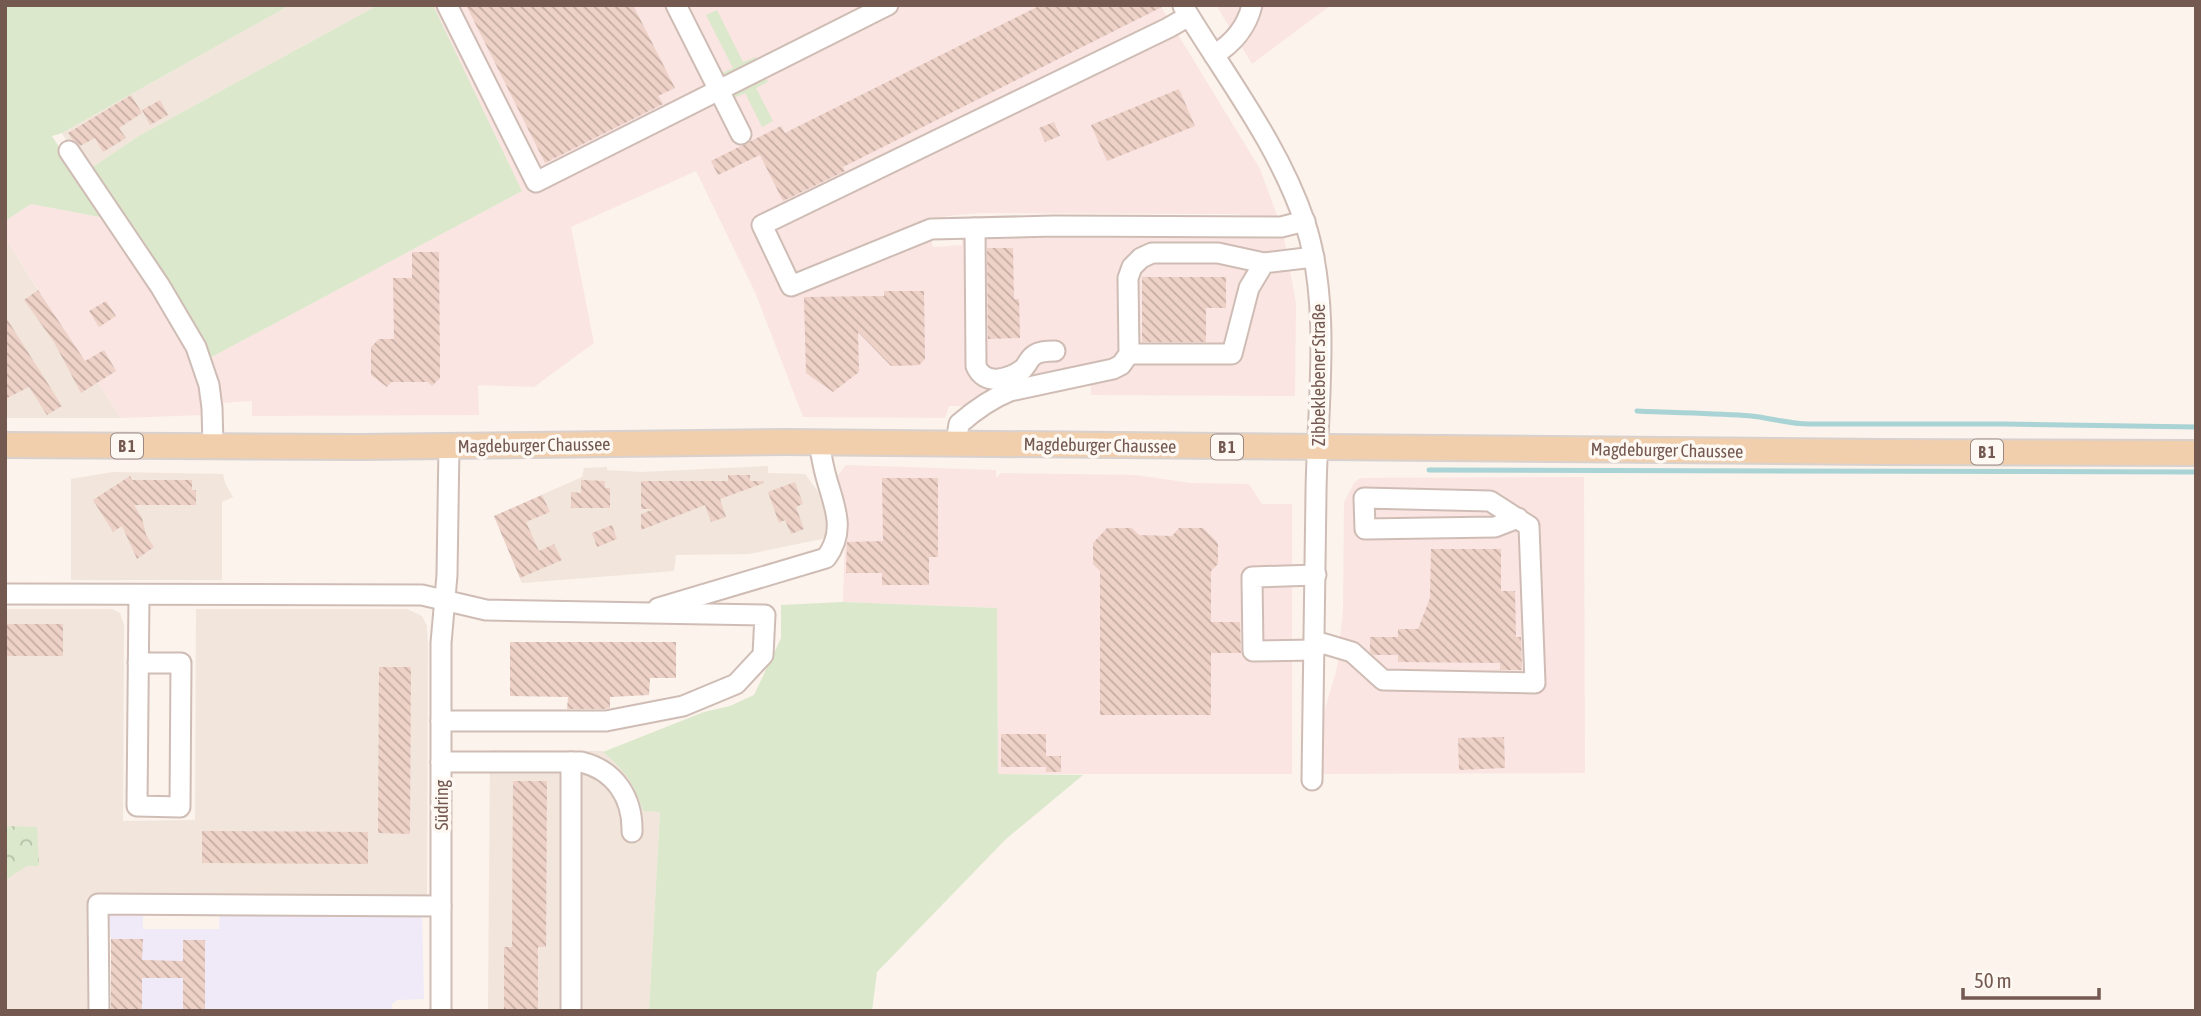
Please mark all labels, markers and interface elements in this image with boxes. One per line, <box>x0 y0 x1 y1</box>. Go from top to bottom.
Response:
street label: Zibbeklebener Straße <box>1308 304 1329 446</box>
street label: Magdeburger Chaussee <box>457 433 611 457</box>
street label: Magdeburger Chaussee <box>1023 433 1177 457</box>
road number: B 1 <box>111 434 143 458</box>
road number: B 1 <box>1211 434 1243 460</box>
street label: Magdeburger Chaussee <box>1590 438 1744 462</box>
road number: B 1 <box>1971 440 2003 464</box>
street label: Südring <box>431 779 452 830</box>
scale bar <box>1963 956 2100 1000</box>
text: 50 m <box>1974 968 2012 992</box>

